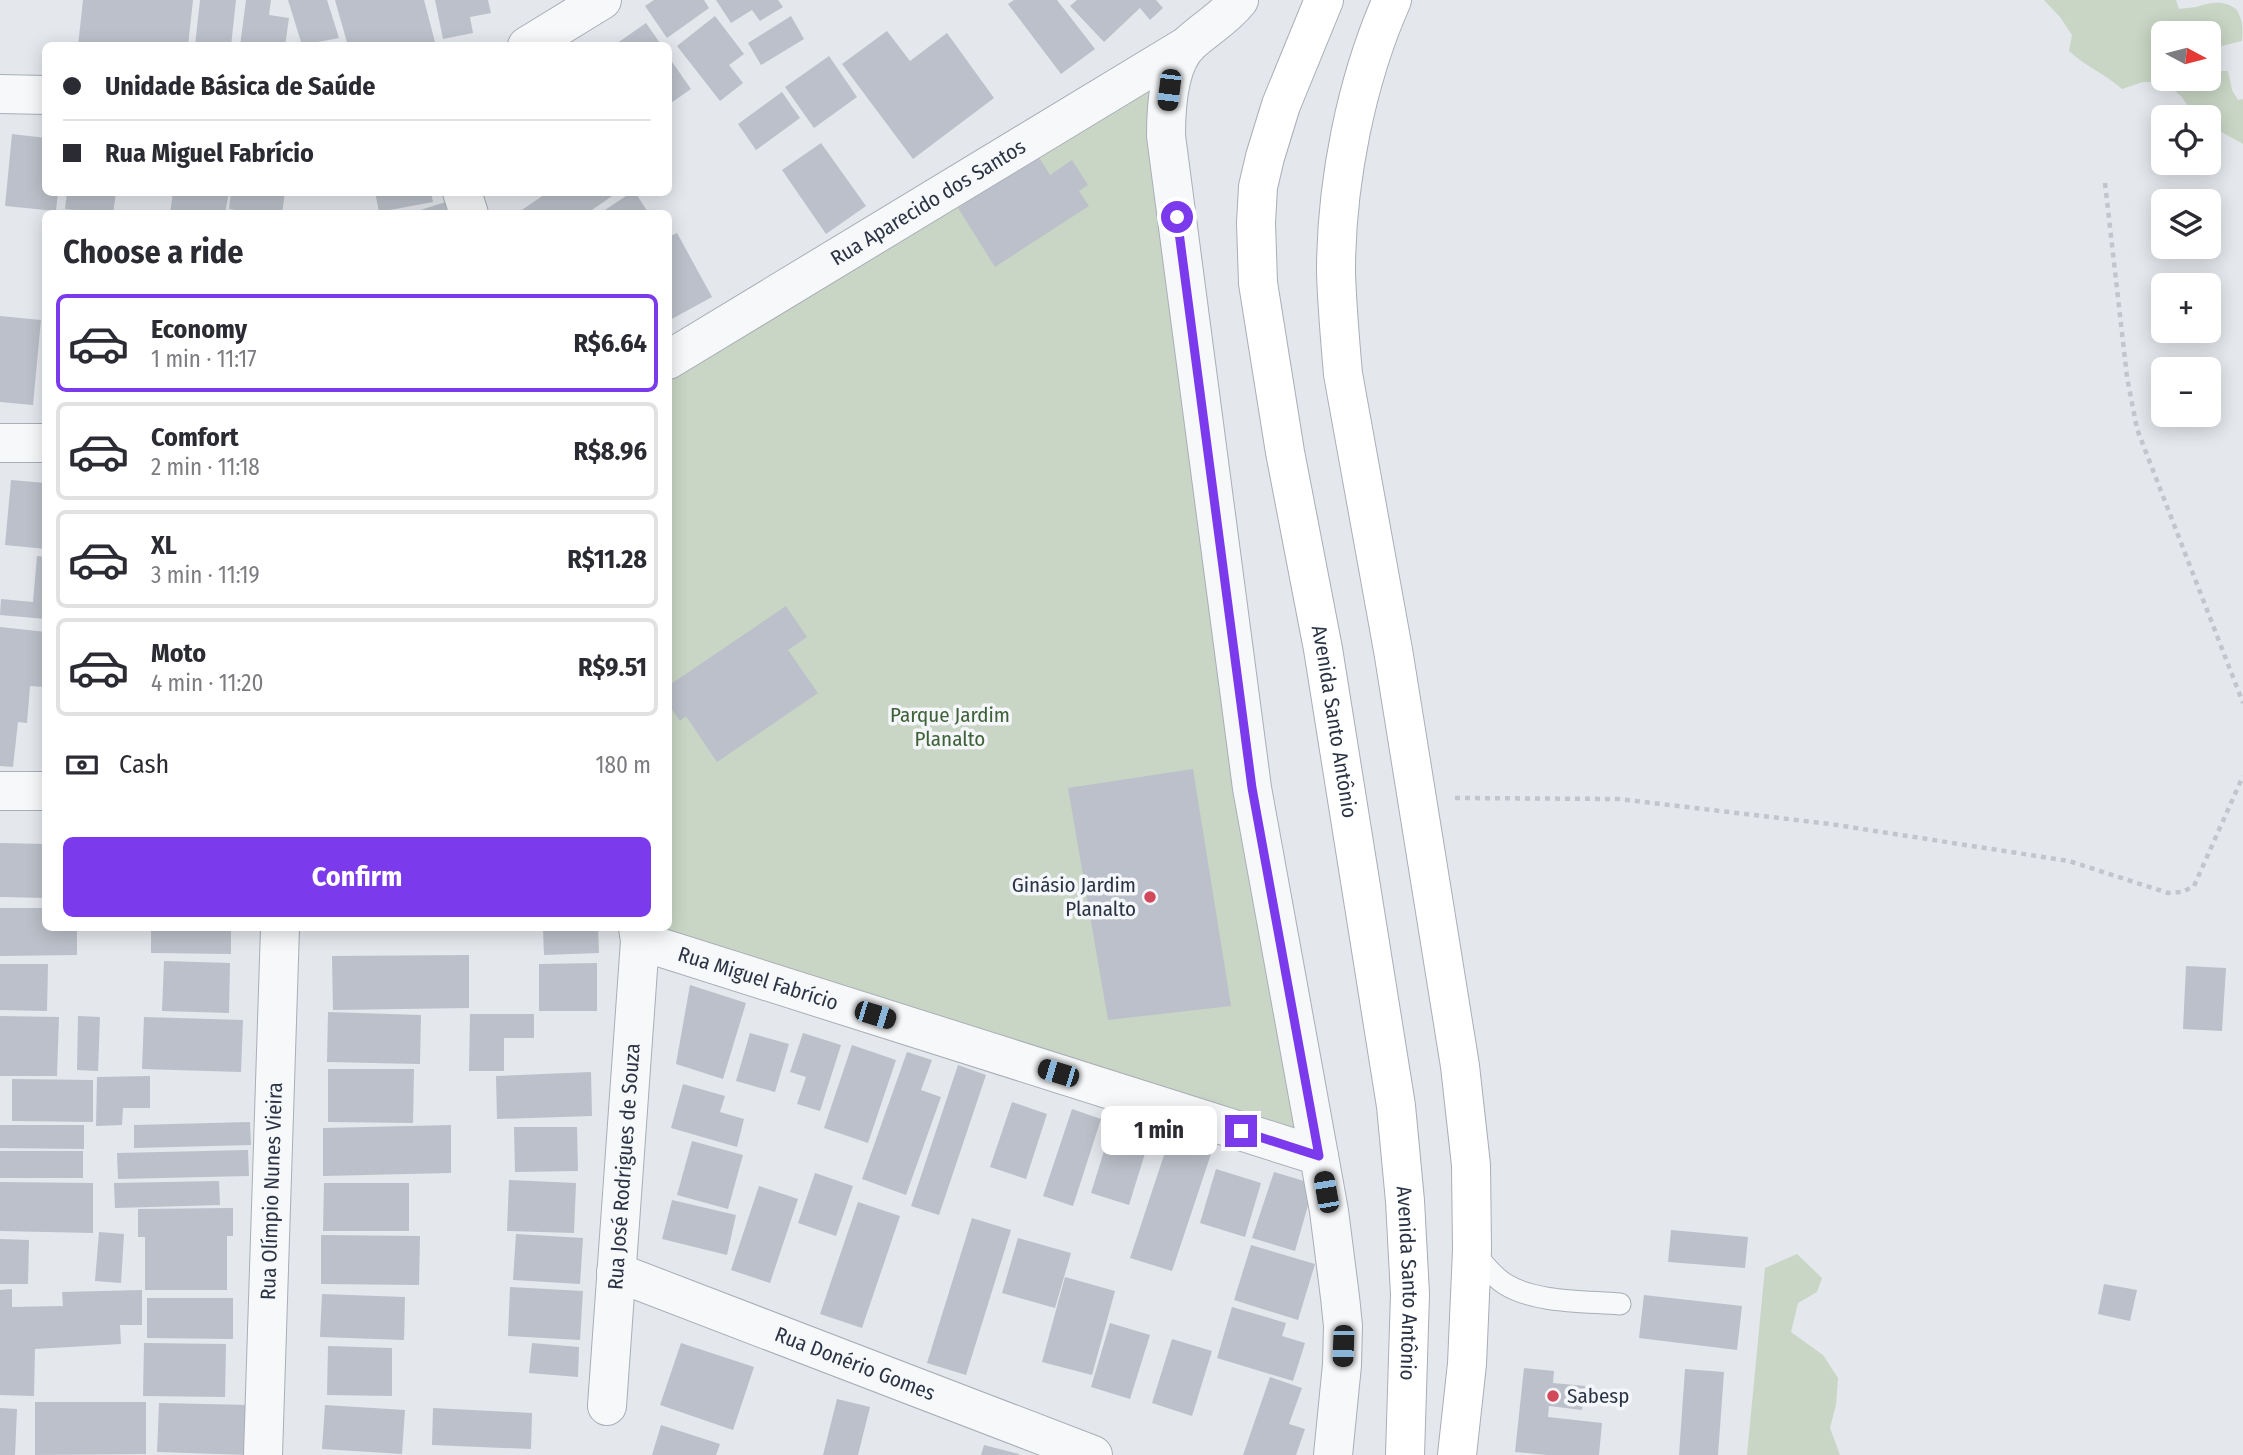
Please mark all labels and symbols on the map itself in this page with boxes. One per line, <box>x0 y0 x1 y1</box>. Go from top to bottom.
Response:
north arrow <box>2151 21 2221 91</box>
car <box>1157 68 1182 112</box>
street label: Rua Aparecido dos Santos <box>826 134 1030 271</box>
route start <box>1161 201 1193 233</box>
street label: Avenida Santo Antônio <box>1306 623 1363 820</box>
park label: Parque Jardim Planalto <box>890 702 1010 752</box>
place label: Ginásio Jardim Planalto <box>1012 872 1136 922</box>
marker: Ginásio Jardim Planalto <box>1142 889 1158 905</box>
street label: Rua Miguel Fabrício <box>675 941 842 1016</box>
car <box>852 999 899 1031</box>
street label: Rua José Rodrigues de Souza <box>602 1042 646 1291</box>
car <box>1035 1057 1082 1089</box>
street label: Rua Olímpio Nunes Vieira <box>255 1082 288 1301</box>
callout: 1 min <box>1101 1106 1216 1156</box>
route end <box>1225 1115 1257 1147</box>
car <box>1313 1169 1340 1215</box>
street label: Avenida Santo Antônio <box>1391 1185 1423 1381</box>
street label: Rua Donério Gomes <box>771 1321 939 1406</box>
car <box>1332 1325 1355 1367</box>
place label: Sabesp <box>1567 1383 1629 1409</box>
marker: Sabesp <box>1545 1388 1561 1404</box>

